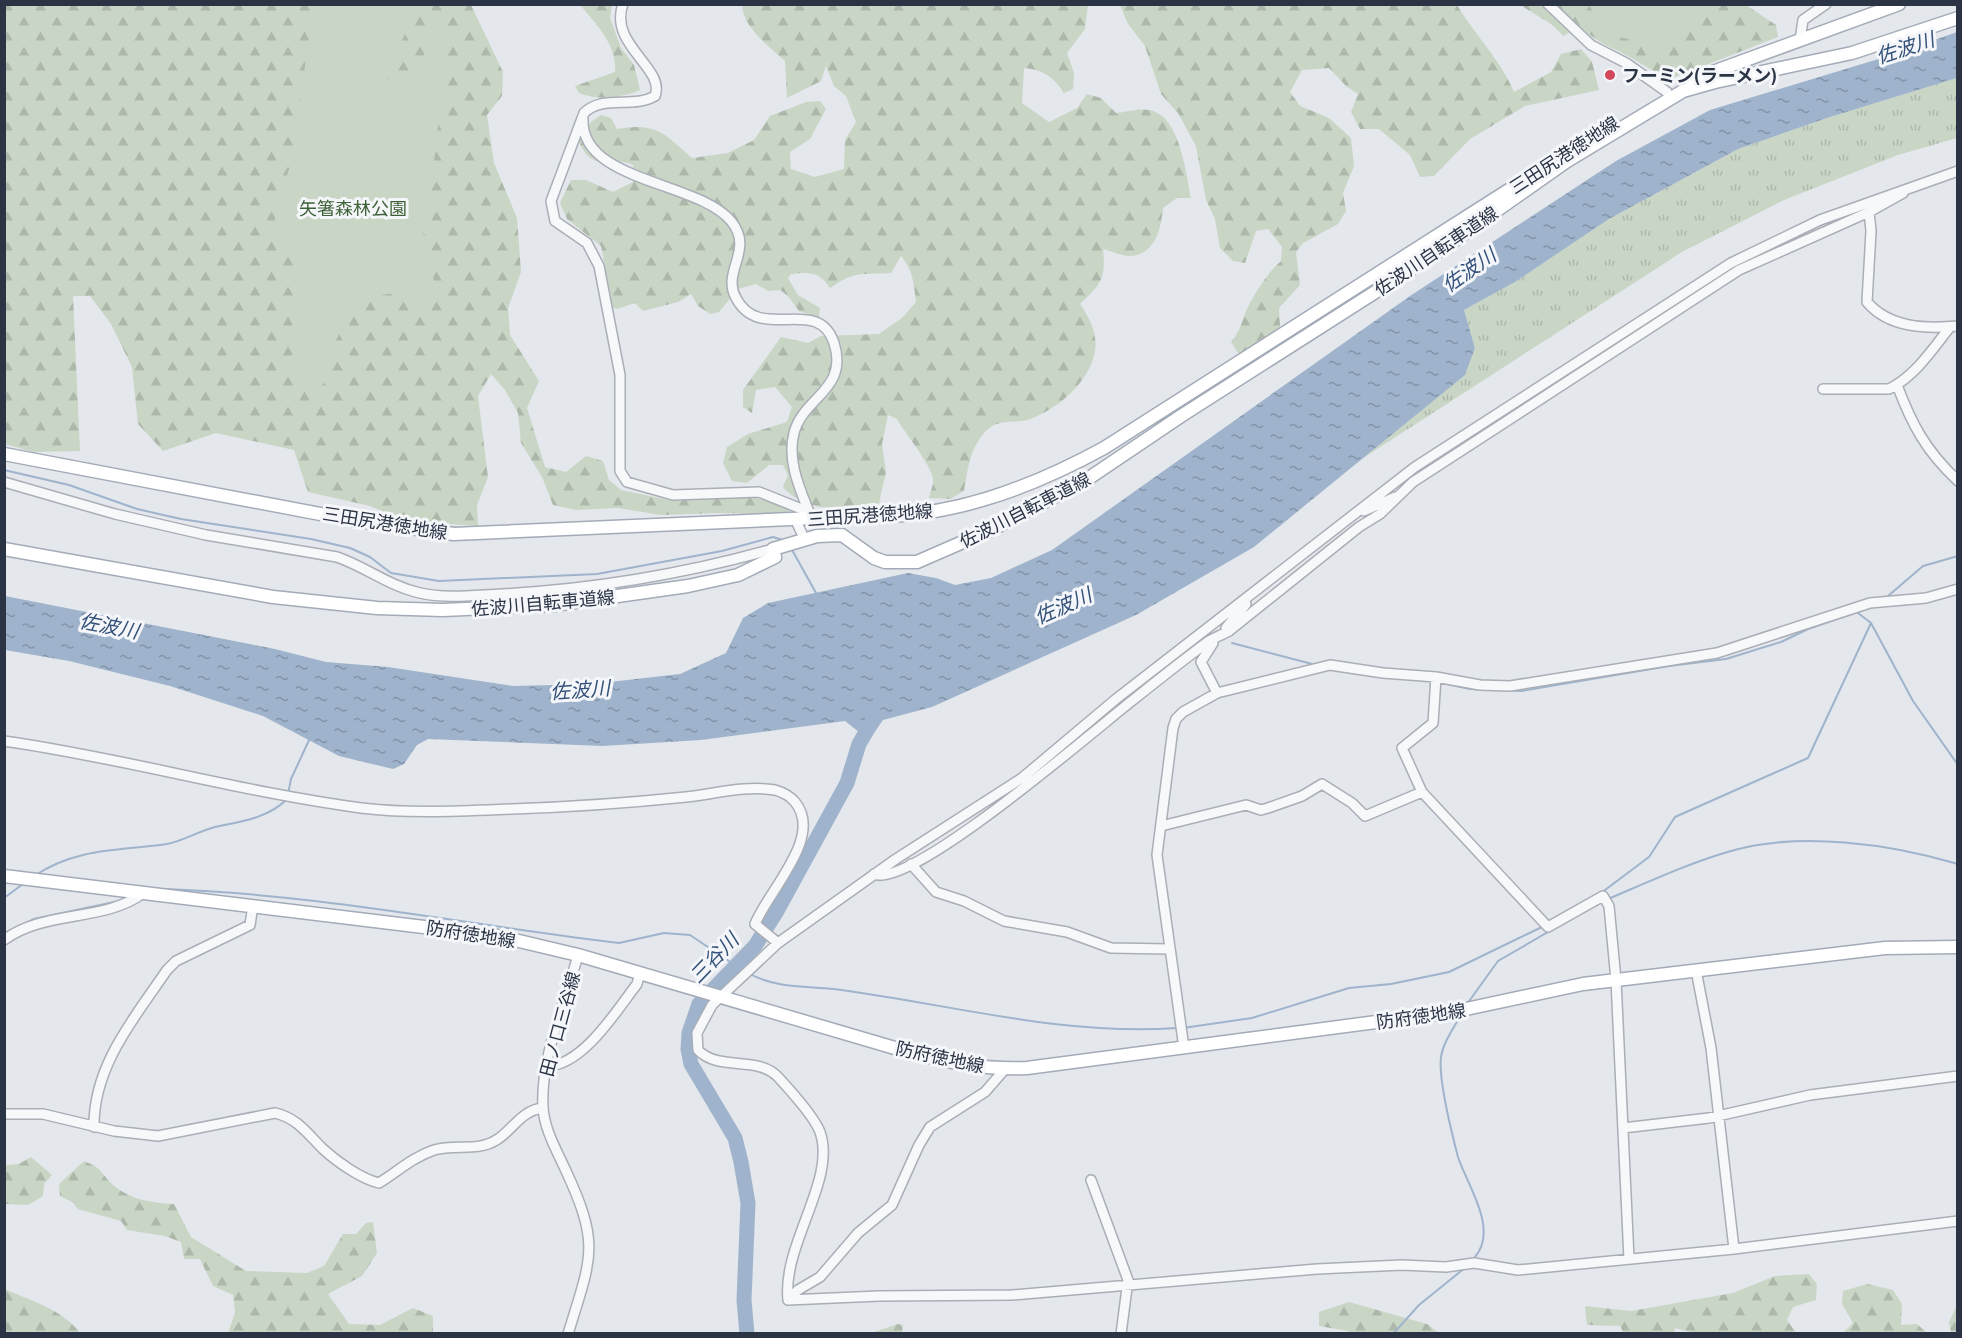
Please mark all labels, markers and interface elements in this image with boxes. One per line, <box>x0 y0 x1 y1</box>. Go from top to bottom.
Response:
water label: 佐波川 <box>1873 27 1939 69</box>
place label: フーミン(ラーメン) <box>1622 65 1777 86</box>
marker: フーミン(ラーメン) <box>1603 68 1617 82</box>
street label: 三田尻港徳地線 <box>1505 112 1623 198</box>
park label: 矢箸森林公園 <box>299 198 407 219</box>
street label: 佐波川自転車道線 <box>1370 202 1502 300</box>
water label: 佐波川 <box>1438 243 1500 297</box>
street label: 佐波川自転車道線 <box>956 468 1094 552</box>
street label: 三田尻港徳地線 <box>806 500 934 530</box>
street label: 三田尻港徳地線 <box>321 503 449 543</box>
water label: 佐波川 <box>1031 582 1097 629</box>
street label: 佐波川自転車道線 <box>470 586 616 620</box>
water label: 佐波川 <box>77 608 143 644</box>
water label: 佐波川 <box>549 676 613 704</box>
street label: 防府徳地線 <box>425 917 517 951</box>
water label: 三谷川 <box>685 927 745 988</box>
street label: 田ノ口三谷線 <box>536 969 584 1079</box>
street label: 防府徳地線 <box>1375 999 1467 1033</box>
street label: 防府徳地線 <box>894 1037 986 1077</box>

